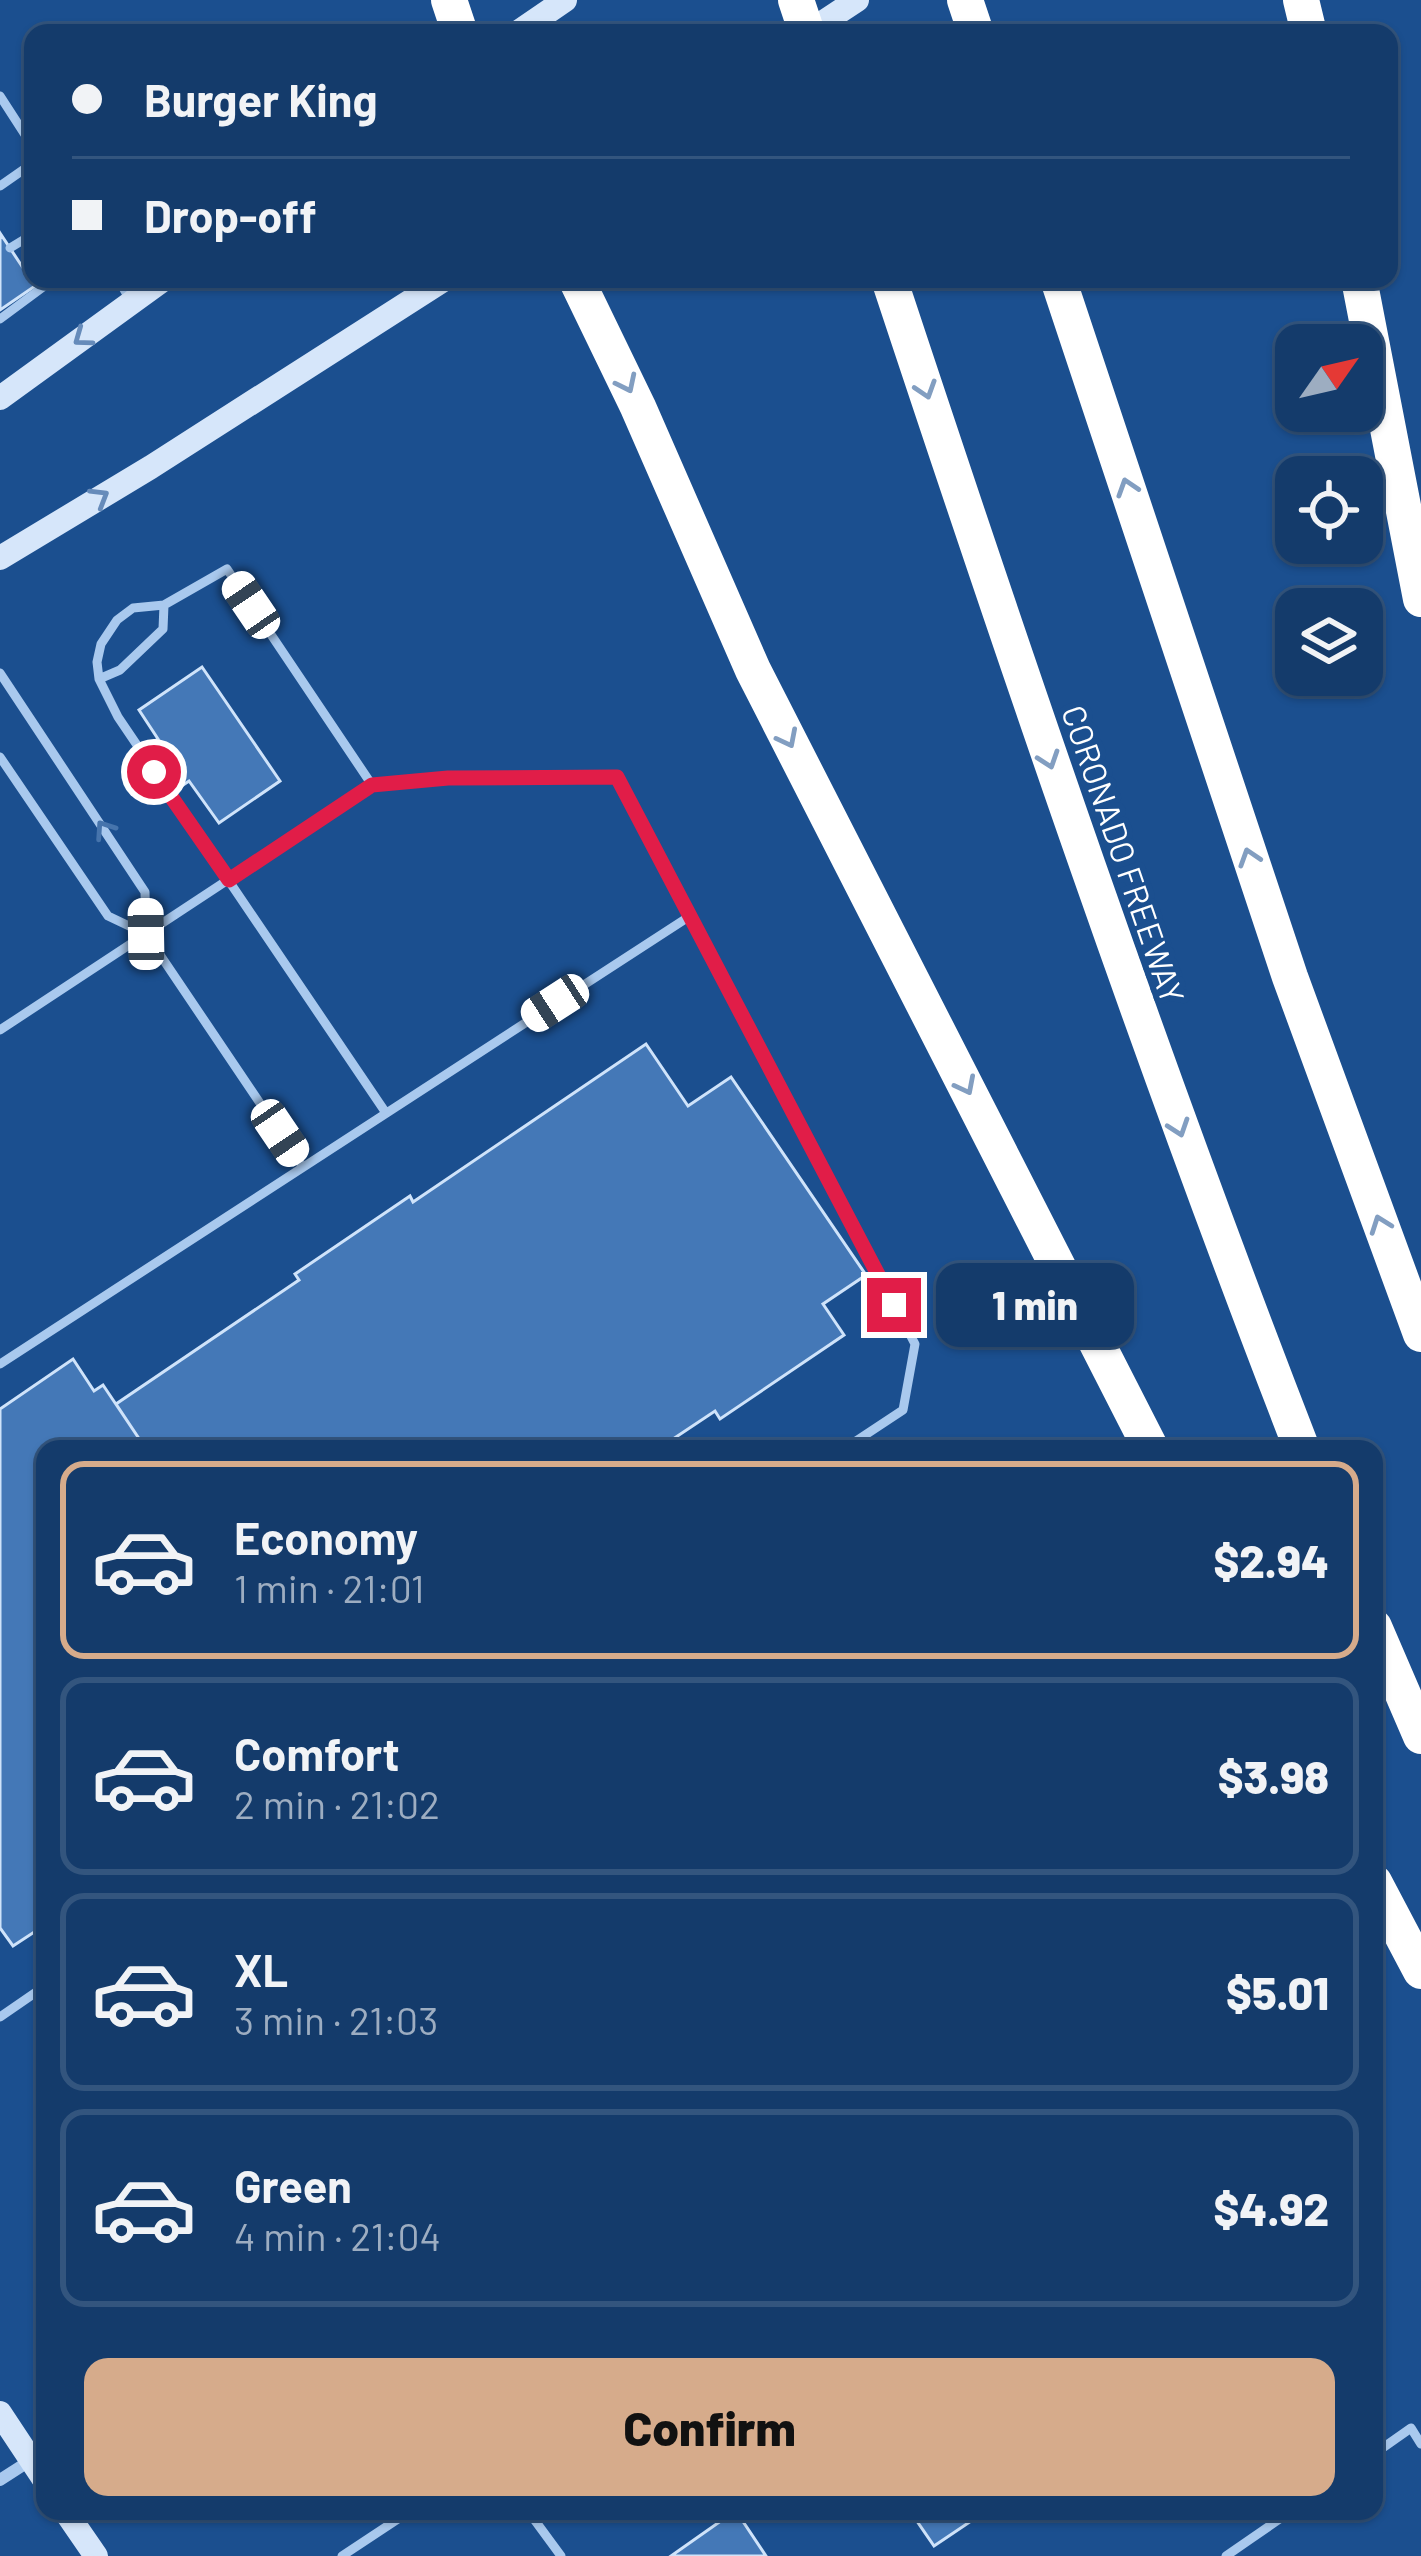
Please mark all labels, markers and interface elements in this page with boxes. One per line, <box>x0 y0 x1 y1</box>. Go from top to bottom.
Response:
text: Burger King <box>144 72 377 126</box>
text: Drop-off <box>144 188 317 242</box>
one-way arrow <box>74 324 95 346</box>
north arrow <box>1275 324 1383 432</box>
map controls <box>1275 324 1383 696</box>
one-way arrow <box>613 372 636 393</box>
one-way arrow <box>911 379 936 400</box>
button: locate <box>1275 456 1383 564</box>
one-way arrow <box>1116 477 1141 498</box>
one-way arrow <box>87 489 109 511</box>
car <box>216 565 286 645</box>
button: layers <box>1275 588 1383 696</box>
street label: CORONADO FREEWAY <box>1054 700 1194 1008</box>
one-way arrow <box>774 727 798 748</box>
route start <box>127 745 181 799</box>
one-way arrow <box>1035 748 1059 769</box>
one-way arrow <box>96 821 118 843</box>
one-way arrow <box>1239 847 1264 868</box>
car <box>127 898 165 970</box>
car <box>515 968 595 1038</box>
one-way arrow <box>951 1074 974 1096</box>
car <box>245 1093 315 1173</box>
one-way arrow <box>1165 1116 1189 1137</box>
one-way arrow <box>1370 1215 1394 1236</box>
callout: 1 min <box>936 1263 1134 1347</box>
route end <box>867 1278 921 1332</box>
text: 1 min <box>992 1281 1078 1328</box>
icon: car <box>90 1506 198 1614</box>
text: Economy <box>234 1510 418 1564</box>
text: $2.94 <box>1213 1533 1329 1587</box>
text: 1 min · 21:01 <box>234 1564 424 1611</box>
icon: car <box>90 1722 198 1830</box>
text: Comfort <box>234 1726 400 1780</box>
text: $3.98 <box>1218 1749 1329 1803</box>
text: 2 min · 21:02 <box>234 1780 440 1827</box>
icon: car <box>90 1938 198 2046</box>
text: XL <box>234 1942 288 1996</box>
text: $5.01 <box>1226 1965 1329 2019</box>
text: 3 min · 21:03 <box>234 1996 438 2043</box>
icon: car <box>90 2154 198 2262</box>
text: Green <box>234 2158 352 2212</box>
text: $4.92 <box>1213 2181 1329 2235</box>
text: 4 min · 21:04 <box>234 2212 441 2259</box>
button: Confirm <box>84 2358 1335 2496</box>

